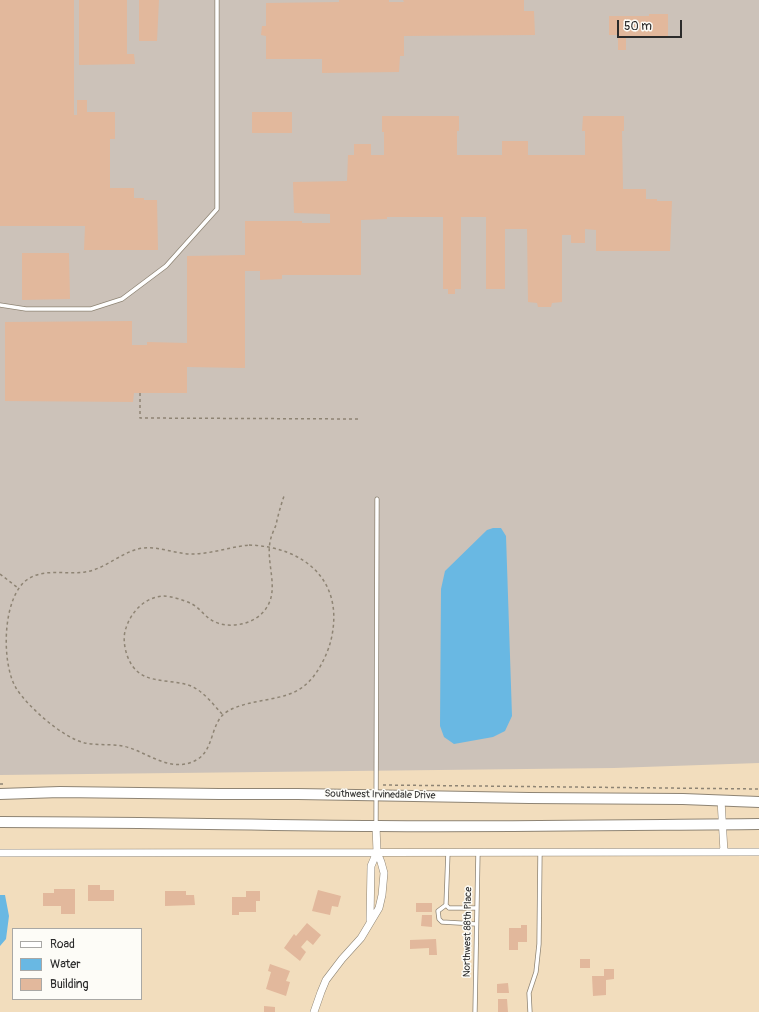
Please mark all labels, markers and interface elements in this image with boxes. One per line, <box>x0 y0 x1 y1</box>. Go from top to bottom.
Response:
scale bar <box>619 12 684 38</box>
text: 50 m <box>624 19 652 34</box>
street label: Southwest Irvinedale Drive <box>324 788 436 802</box>
street label: Northwest 88th Place <box>461 887 475 977</box>
legend <box>12 928 142 1000</box>
text: Road <box>50 937 75 952</box>
text: Water <box>50 957 81 972</box>
text: Building <box>50 977 89 992</box>

